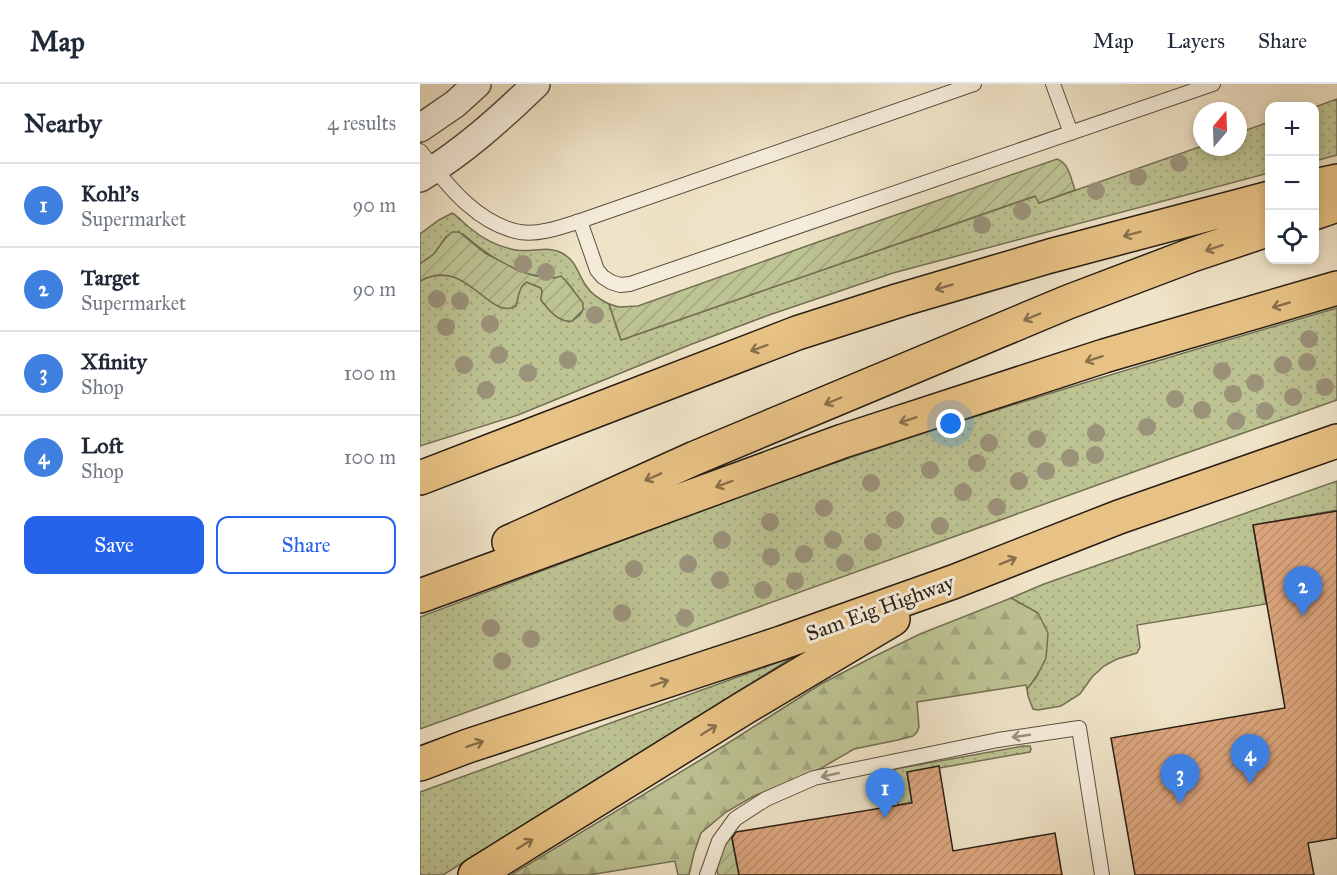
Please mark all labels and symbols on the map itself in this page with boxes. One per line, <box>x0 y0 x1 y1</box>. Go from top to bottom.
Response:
north arrow <box>1193 102 1247 156</box>
one-way arrow <box>1123 229 1142 240</box>
one-way arrow <box>1205 243 1224 254</box>
one-way arrow <box>935 282 954 293</box>
one-way arrow <box>1272 300 1291 311</box>
one-way arrow <box>1023 312 1042 323</box>
one-way arrow <box>750 343 769 354</box>
one-way arrow <box>1085 355 1104 366</box>
one-way arrow <box>824 395 842 407</box>
your location <box>936 409 965 438</box>
one-way arrow <box>899 415 918 426</box>
one-way arrow <box>645 472 663 483</box>
one-way arrow <box>715 480 734 491</box>
one-way arrow <box>998 555 1016 566</box>
pin: 2 <box>1284 566 1322 616</box>
street label: Sam Eig Highway <box>802 569 959 647</box>
one-way arrow <box>650 677 669 688</box>
one-way arrow <box>700 724 717 736</box>
one-way arrow <box>1011 731 1031 742</box>
pin: 4 <box>1230 734 1270 784</box>
one-way arrow <box>465 737 484 748</box>
pin: 3 <box>1160 754 1200 804</box>
pin: 1 <box>866 768 904 818</box>
one-way arrow <box>820 769 839 781</box>
one-way arrow <box>516 838 533 850</box>

